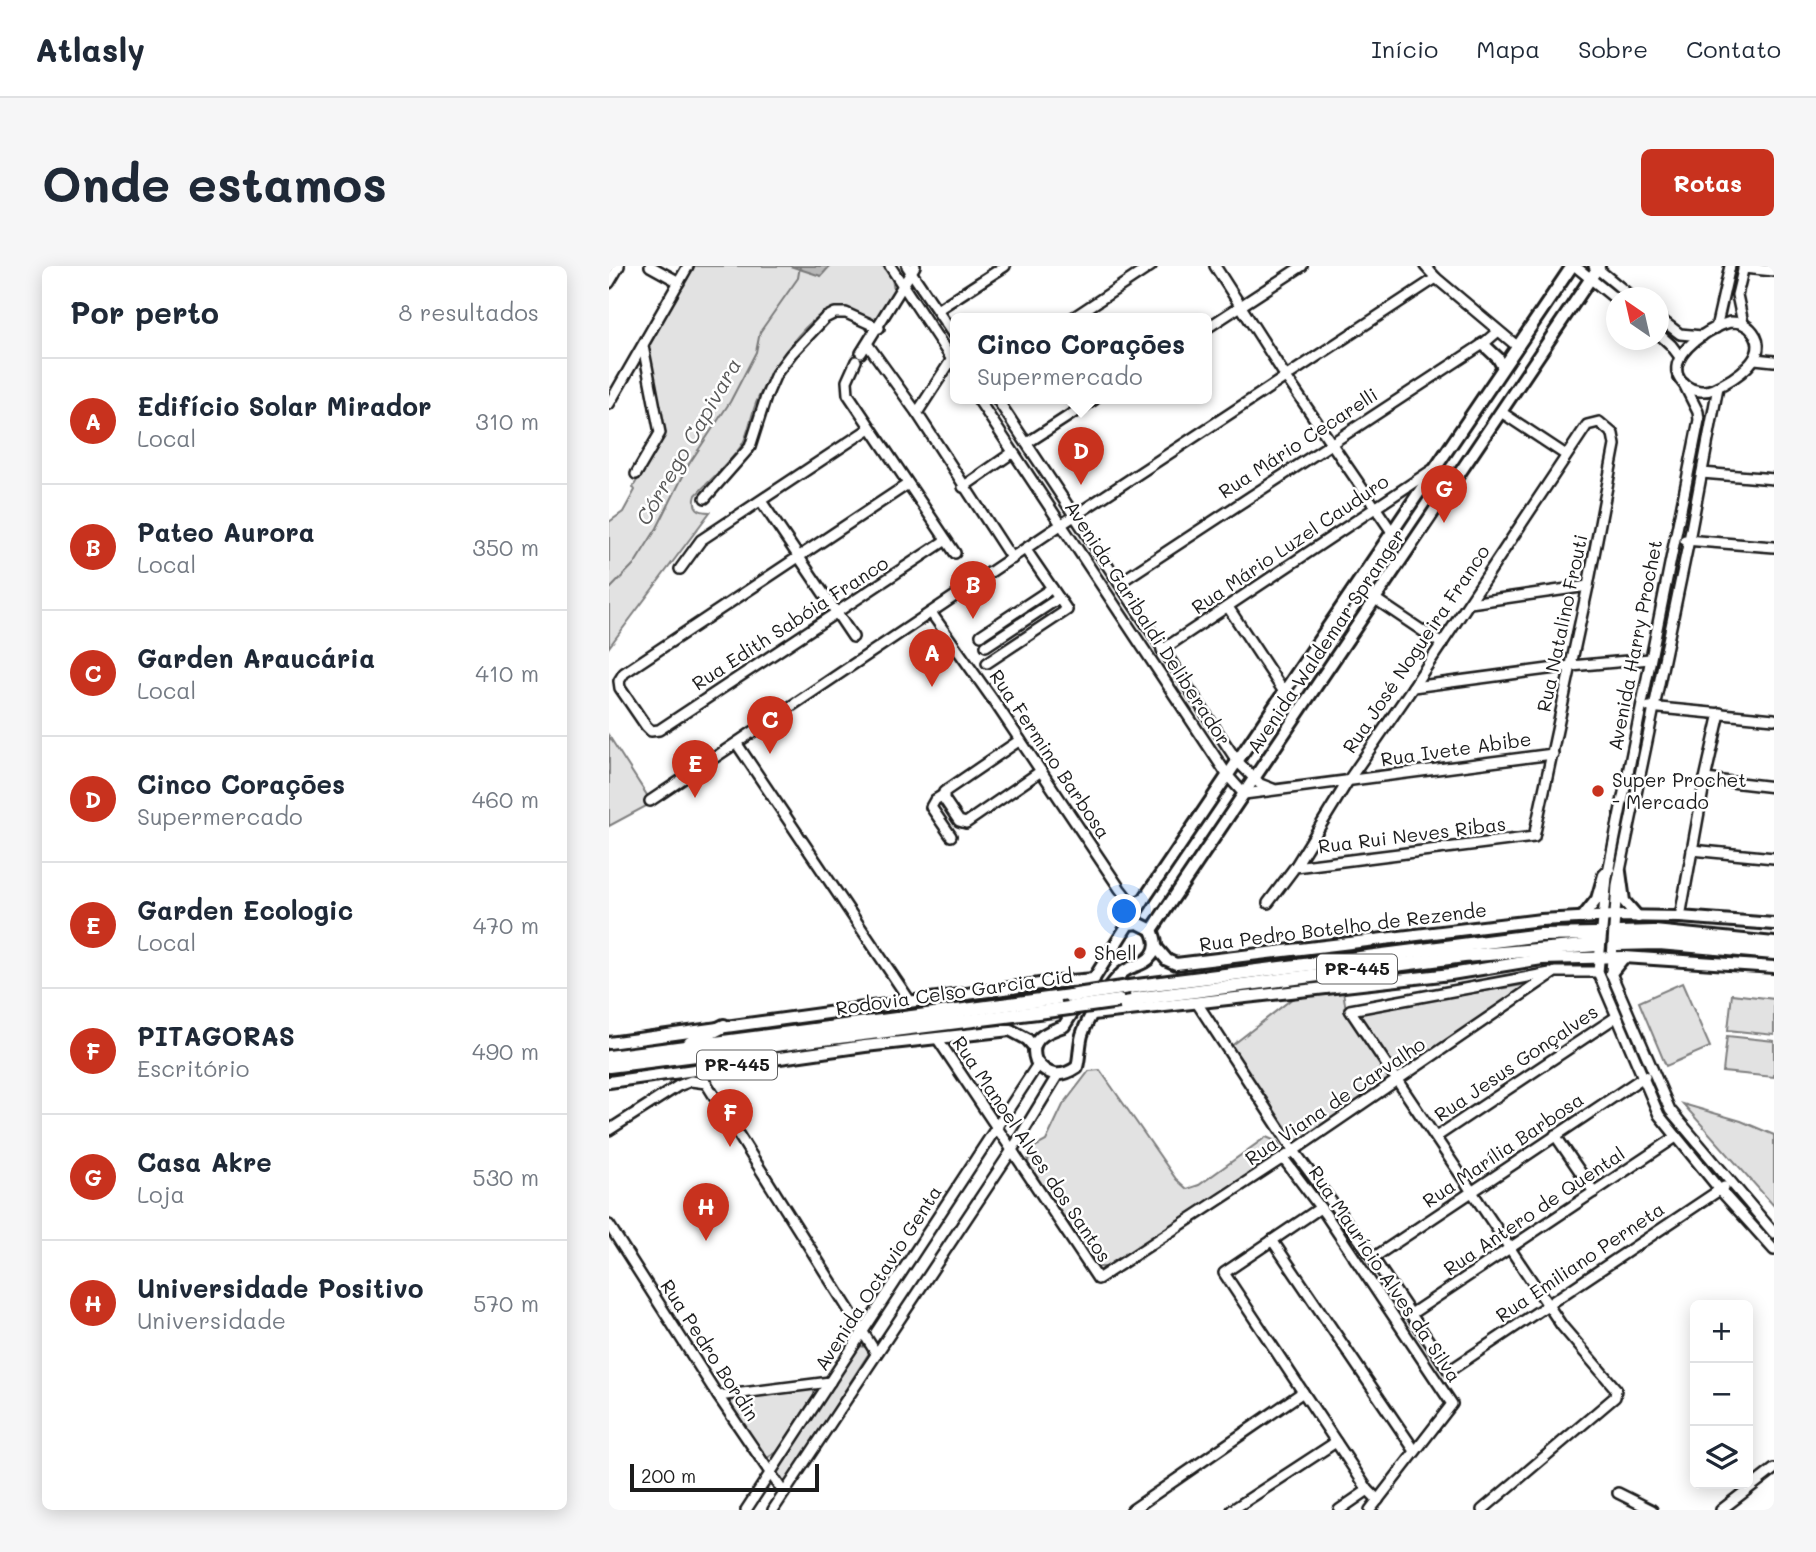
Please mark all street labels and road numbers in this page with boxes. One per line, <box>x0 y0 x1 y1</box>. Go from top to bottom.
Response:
street label: Rua Mário Cecarelli <box>1213 382 1382 503</box>
street label: Rua Mário Luzel Cauduro <box>1186 468 1393 619</box>
street label: Avenida Garibaldi Deliberador <box>1060 496 1237 750</box>
street label: Avenida Waldemar Spranger <box>1241 524 1410 758</box>
street label: Rua Natalino Frouti <box>1530 532 1593 714</box>
street label: Avenida Harry Prochet <box>1602 537 1667 752</box>
street label: Rua José Nogueira Franco <box>1336 540 1495 758</box>
street label: Rua Edith Sabóia Franco <box>687 550 893 695</box>
street label: Rua Fermino Barbosa <box>984 664 1116 843</box>
street label: Rua Ivete Abibe <box>1379 726 1533 771</box>
street label: Rua Rui Neves Ribas <box>1317 811 1507 858</box>
street label: Rua Pedro Botelho de Rezende <box>1198 896 1488 957</box>
road number: PR-445 <box>1317 954 1397 984</box>
street label: Rodovia Celso Garcia Cid <box>834 962 1074 1021</box>
street label: Rua Jesus Gonçalves <box>1429 998 1602 1127</box>
street label: Rua Manoel Alves dos Santos <box>947 1031 1118 1267</box>
street label: Rua Viana de Carvalho <box>1240 1031 1430 1170</box>
road number: PR-445 <box>697 1050 777 1080</box>
street label: Rua Marília Barbosa <box>1417 1086 1588 1213</box>
street label: Rua Antero de Quental <box>1438 1141 1629 1281</box>
street label: Rua Maurício Alves da Silva <box>1304 1161 1467 1387</box>
street label: Avenida Octavio Genta <box>808 1181 947 1375</box>
street label: Rua Emiliano Perneta <box>1491 1196 1669 1327</box>
street label: Rua Pedro Bordin <box>655 1274 766 1425</box>

